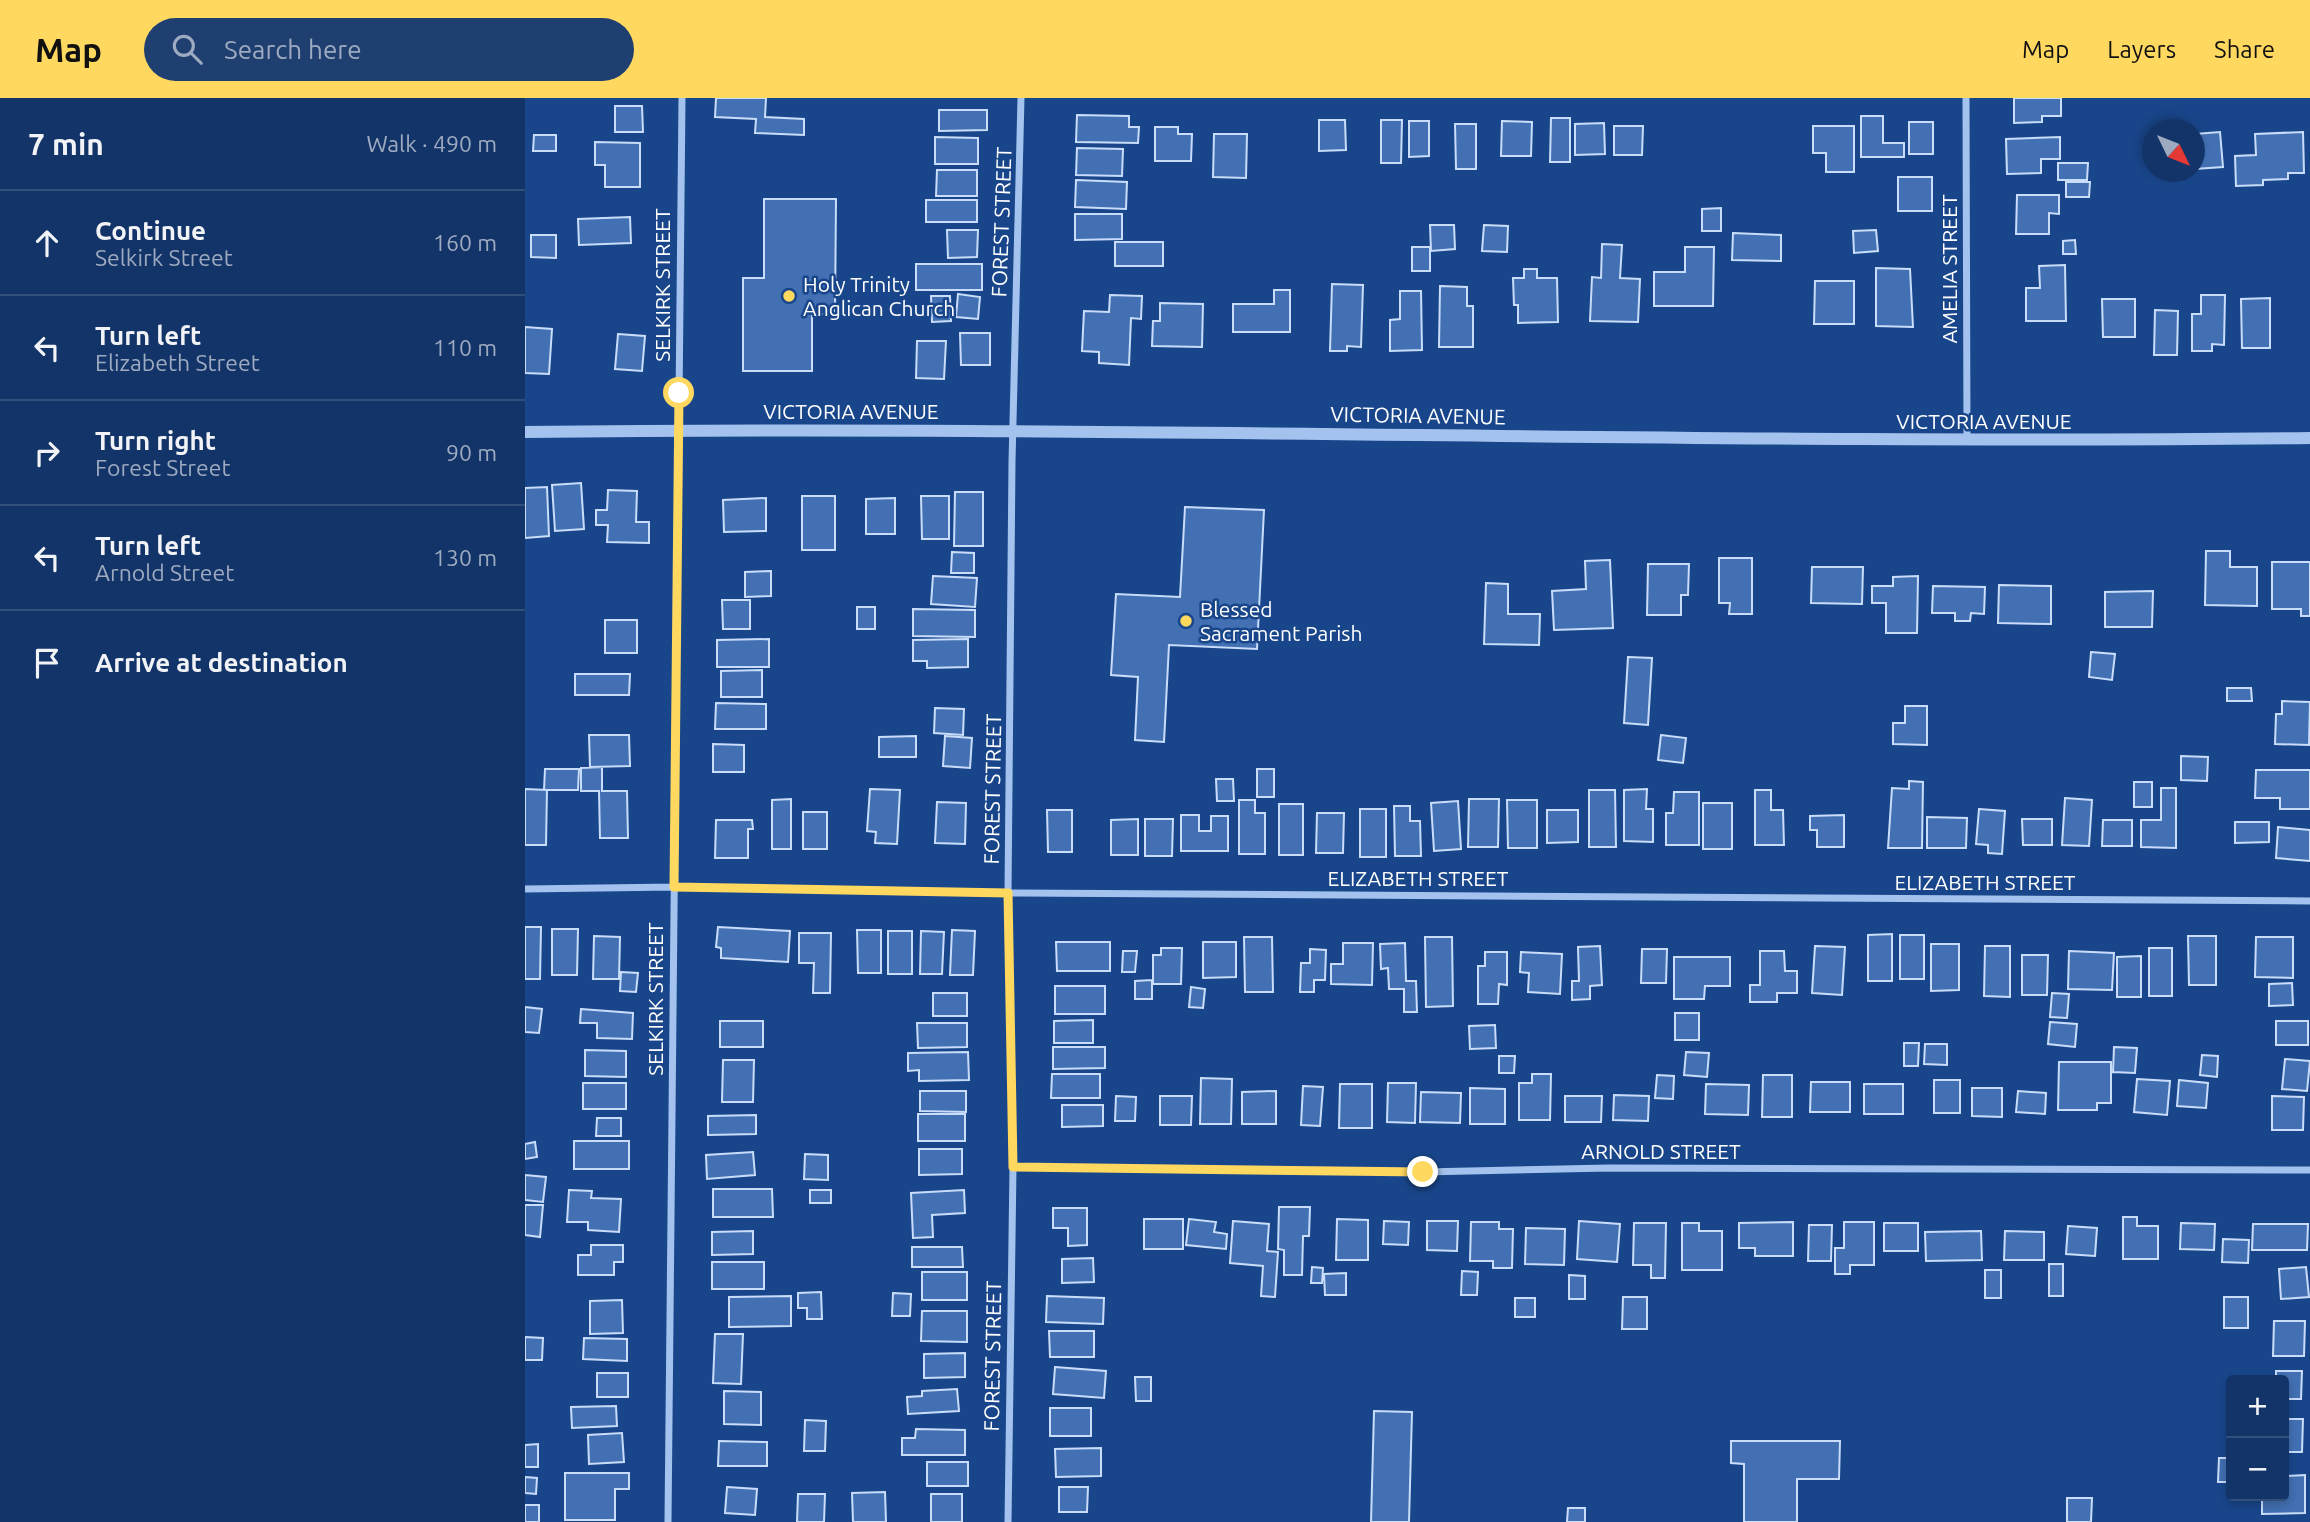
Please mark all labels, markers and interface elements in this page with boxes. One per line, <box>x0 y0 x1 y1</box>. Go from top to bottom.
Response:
search box <box>144 18 634 81</box>
icon: search <box>168 30 206 68</box>
text: Map <box>35 31 102 68</box>
text: Search here <box>224 35 362 64</box>
text: Map <box>2022 36 2069 63</box>
text: Layers <box>2107 36 2176 63</box>
text: Share <box>2214 36 2275 63</box>
north arrow <box>2142 119 2205 182</box>
text: 7 min <box>28 127 104 161</box>
text: Walk · 490 m <box>366 131 497 156</box>
street label: FOREST STREET <box>986 146 1016 298</box>
street label: AMELIA STREET <box>1937 194 1961 344</box>
street label: SELKIRK STREET <box>650 208 674 362</box>
text: Continue <box>95 216 206 245</box>
icon: ahead <box>28 224 66 262</box>
text: 160 m <box>433 230 497 255</box>
text: Selkirk Street <box>95 245 233 270</box>
place label: Holy Trinity Anglican Church <box>803 272 955 320</box>
marker: Holy Trinity Anglican Church <box>781 288 797 304</box>
text: Turn left <box>95 321 201 350</box>
icon: left <box>28 329 66 367</box>
text: 110 m <box>433 335 497 360</box>
text: Elizabeth Street <box>95 350 260 375</box>
route start <box>663 377 694 408</box>
street label: VICTORIA AVENUE <box>763 399 939 423</box>
street label: VICTORIA AVENUE <box>1330 401 1506 429</box>
street label: VICTORIA AVENUE <box>1896 409 2072 433</box>
text: Turn right <box>95 426 216 455</box>
icon: right <box>28 434 66 472</box>
text: 90 m <box>446 440 497 465</box>
text: Forest Street <box>95 455 230 480</box>
text: Turn left <box>95 531 201 560</box>
icon: left <box>28 539 66 577</box>
text: 130 m <box>433 545 497 570</box>
text: Arnold Street <box>95 560 234 585</box>
place label: Blessed Sacrament Parish <box>1200 597 1362 645</box>
marker: Blessed Sacrament Parish <box>1178 613 1194 629</box>
icon: arrive <box>28 644 66 682</box>
text: Arrive at destination <box>95 648 348 677</box>
street label: FOREST STREET <box>979 713 1005 865</box>
street label: ELIZABETH STREET <box>1328 866 1509 890</box>
street label: ELIZABETH STREET <box>1895 870 2076 894</box>
street label: SELKIRK STREET <box>643 922 667 1076</box>
street label: ARNOLD STREET <box>1581 1139 1741 1163</box>
route end <box>1407 1156 1438 1187</box>
street label: FOREST STREET <box>979 1280 1005 1432</box>
map controls <box>2226 1375 2289 1501</box>
button: + <box>2226 1375 2289 1438</box>
button: − <box>2226 1438 2289 1501</box>

